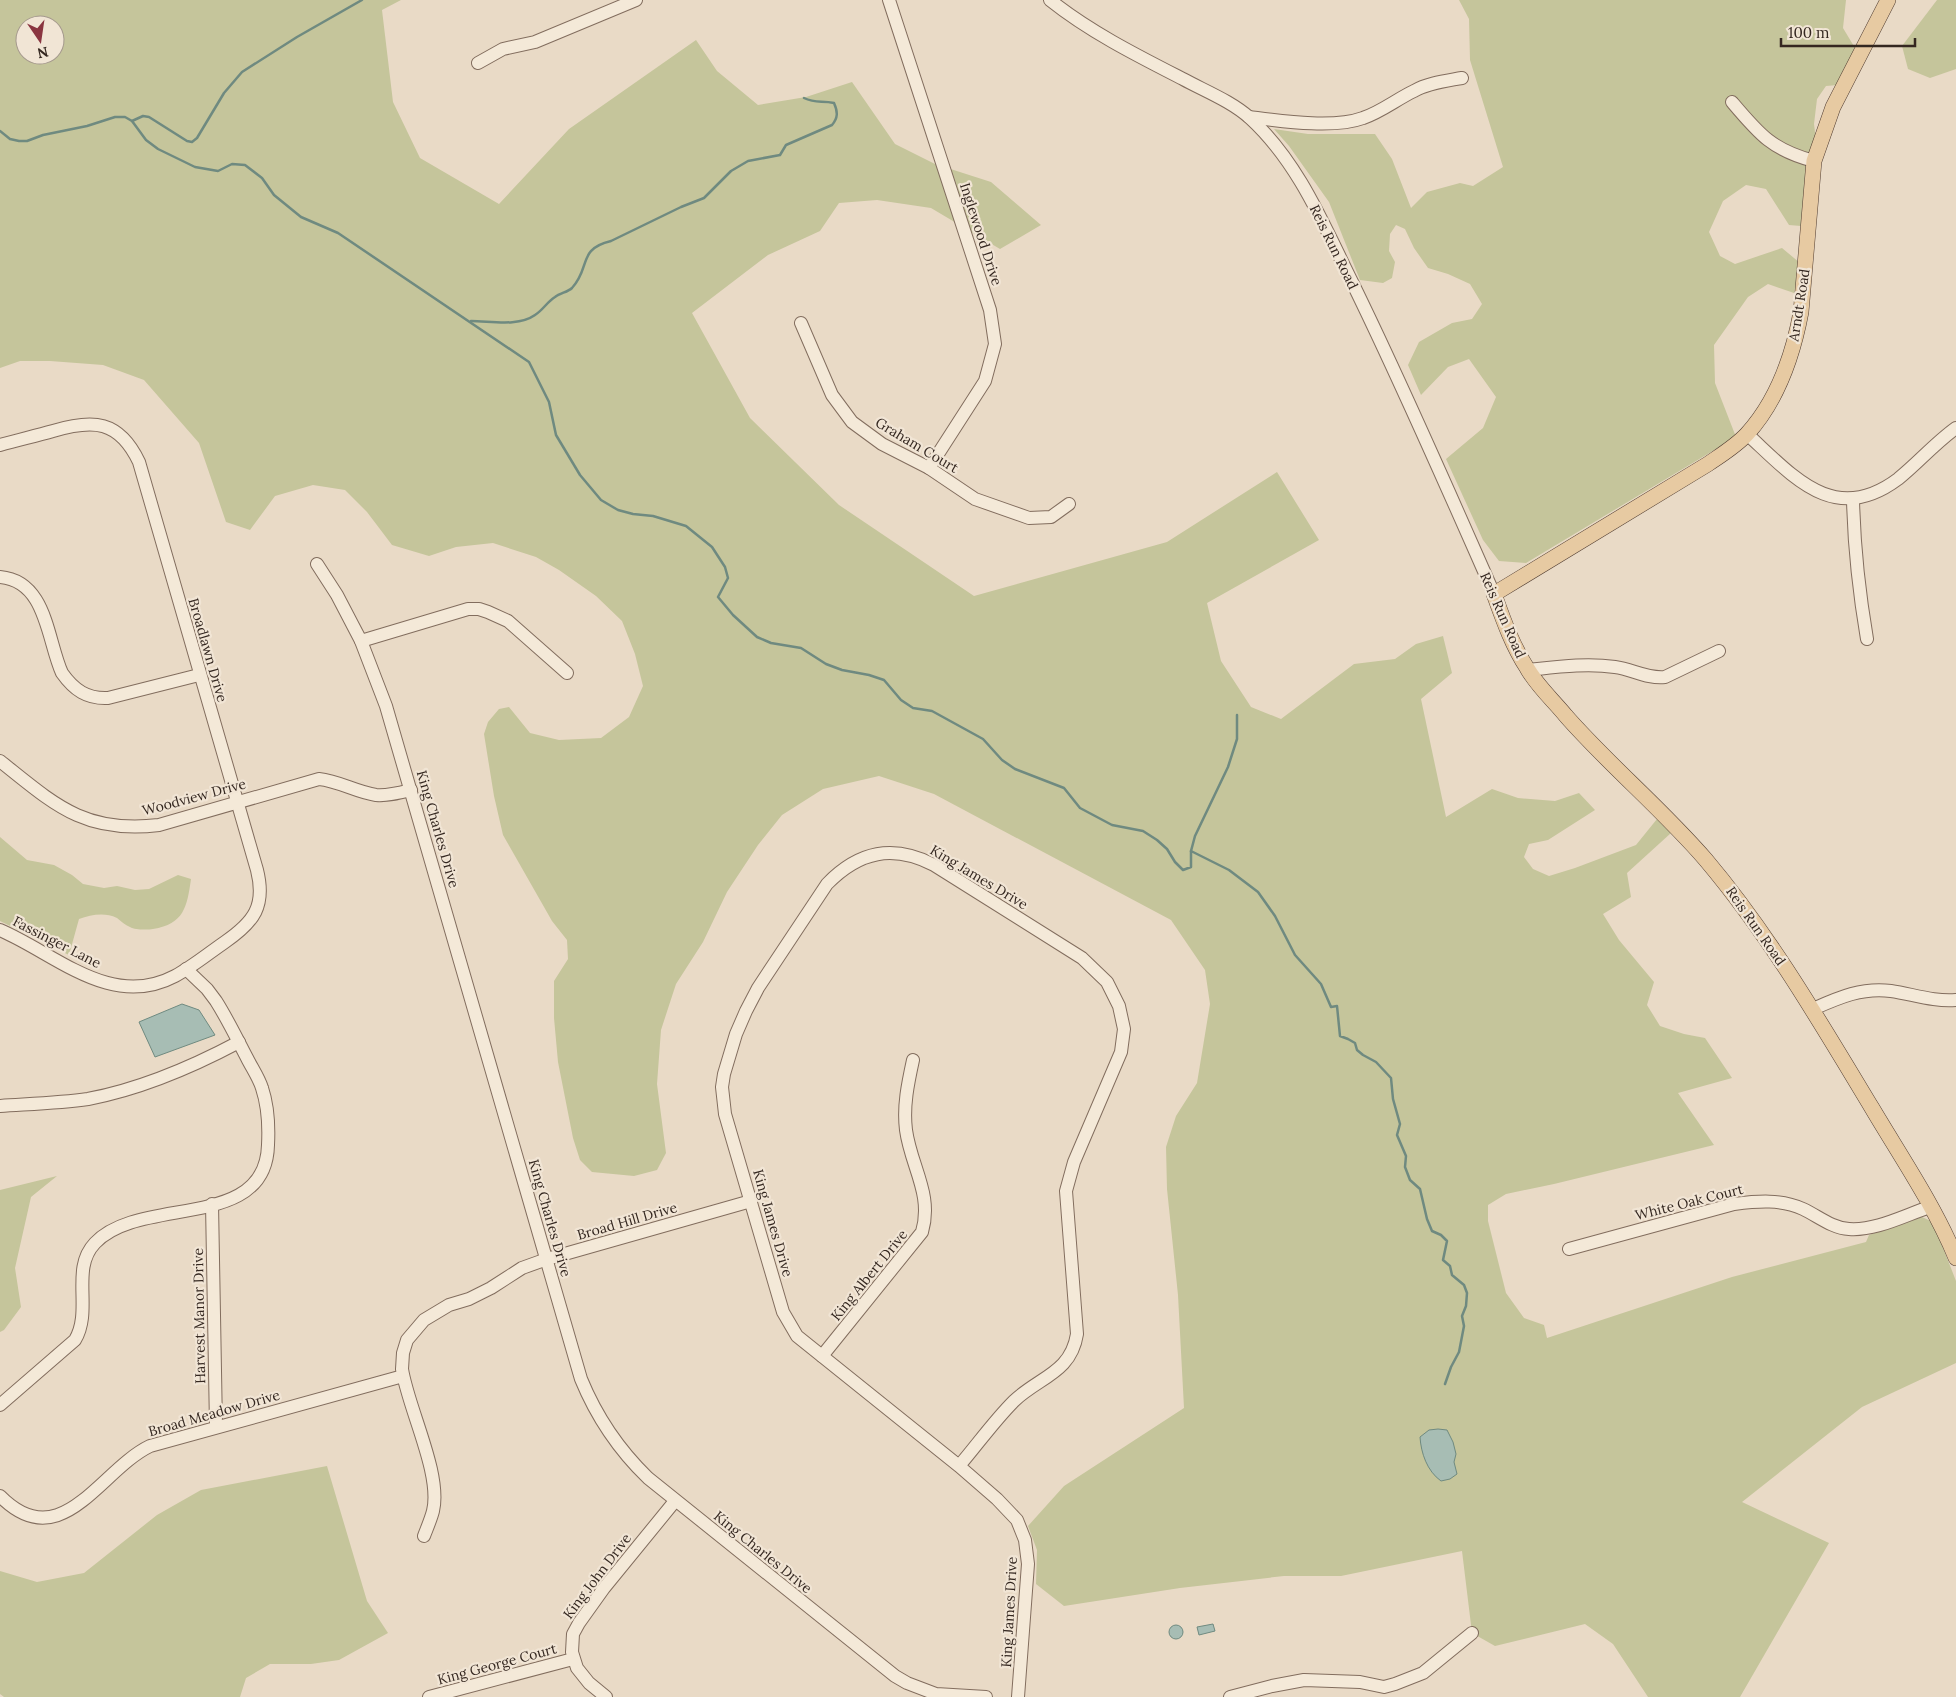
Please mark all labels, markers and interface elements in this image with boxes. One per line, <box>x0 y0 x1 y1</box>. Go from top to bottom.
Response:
north arrow <box>15 15 65 65</box>
scale bar <box>1781 15 1915 47</box>
text: 100 m <box>1788 23 1829 42</box>
text: N <box>35 43 50 63</box>
street label: Inglewood Drive <box>956 180 1006 288</box>
street label: Reis Run Road <box>1306 202 1362 292</box>
street label: Arndt Road <box>1784 267 1814 344</box>
street label: Graham Court <box>872 413 962 477</box>
street label: Reis Run Road <box>1476 569 1530 661</box>
street label: Broadlawn Drive <box>185 596 232 705</box>
street label: King Charles Drive <box>413 768 463 890</box>
street label: Woodview Drive <box>140 774 248 819</box>
street label: King James Drive <box>927 841 1032 913</box>
street label: Reis Run Road <box>1722 883 1790 969</box>
street label: Fassinger Lane <box>10 912 104 972</box>
street label: King Charles Drive <box>525 1157 575 1279</box>
street label: King James Drive <box>749 1167 797 1279</box>
street label: White Oak Court <box>1633 1180 1746 1224</box>
street label: Broad Hill Drive <box>575 1198 679 1244</box>
street label: King Albert Drive <box>827 1225 911 1324</box>
street label: Harvest Manor Drive <box>189 1248 209 1384</box>
street label: Broad Meadow Drive <box>146 1386 282 1440</box>
street label: King Charles Drive <box>710 1507 816 1597</box>
street label: King John Drive <box>559 1529 635 1622</box>
street label: King James Drive <box>997 1556 1021 1668</box>
street label: King George Court <box>435 1639 559 1689</box>

